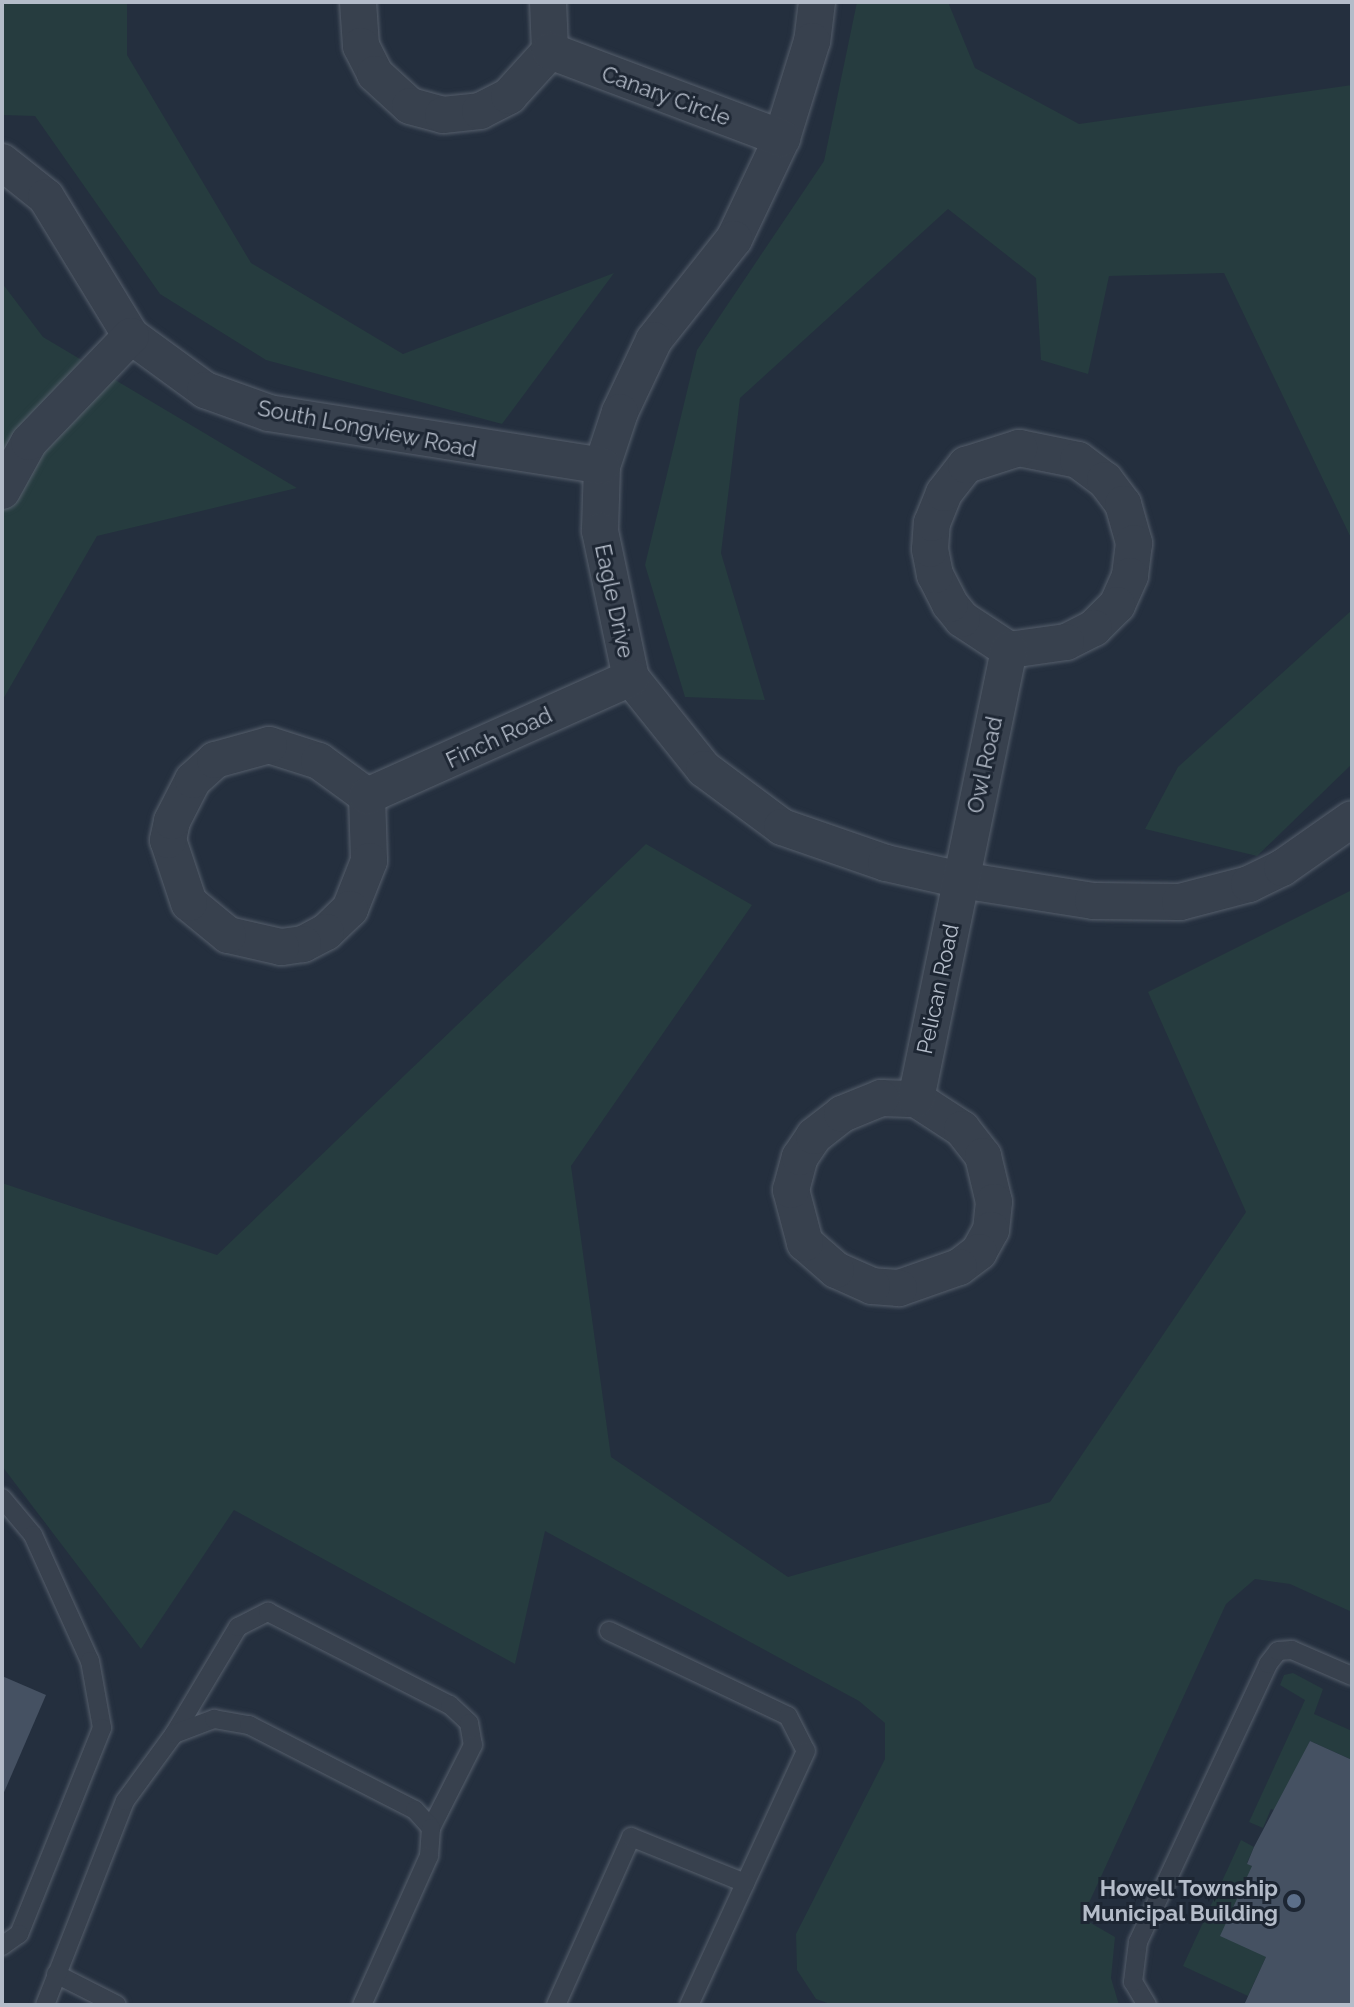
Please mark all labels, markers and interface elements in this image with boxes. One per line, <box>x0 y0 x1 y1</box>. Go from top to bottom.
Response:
street label: Canary Circle <box>598 60 734 132</box>
street label: South Longview Road <box>255 395 479 463</box>
street label: Eagle Drive <box>589 542 639 660</box>
street label: Finch Road <box>442 702 556 774</box>
street label: Owl Road <box>962 714 1008 816</box>
street label: Pelican Road <box>911 921 965 1057</box>
place label: Howell Township Municipal Building <box>1082 1875 1278 1926</box>
marker: Howell Township Municipal Building <box>1285 1892 1303 1910</box>

